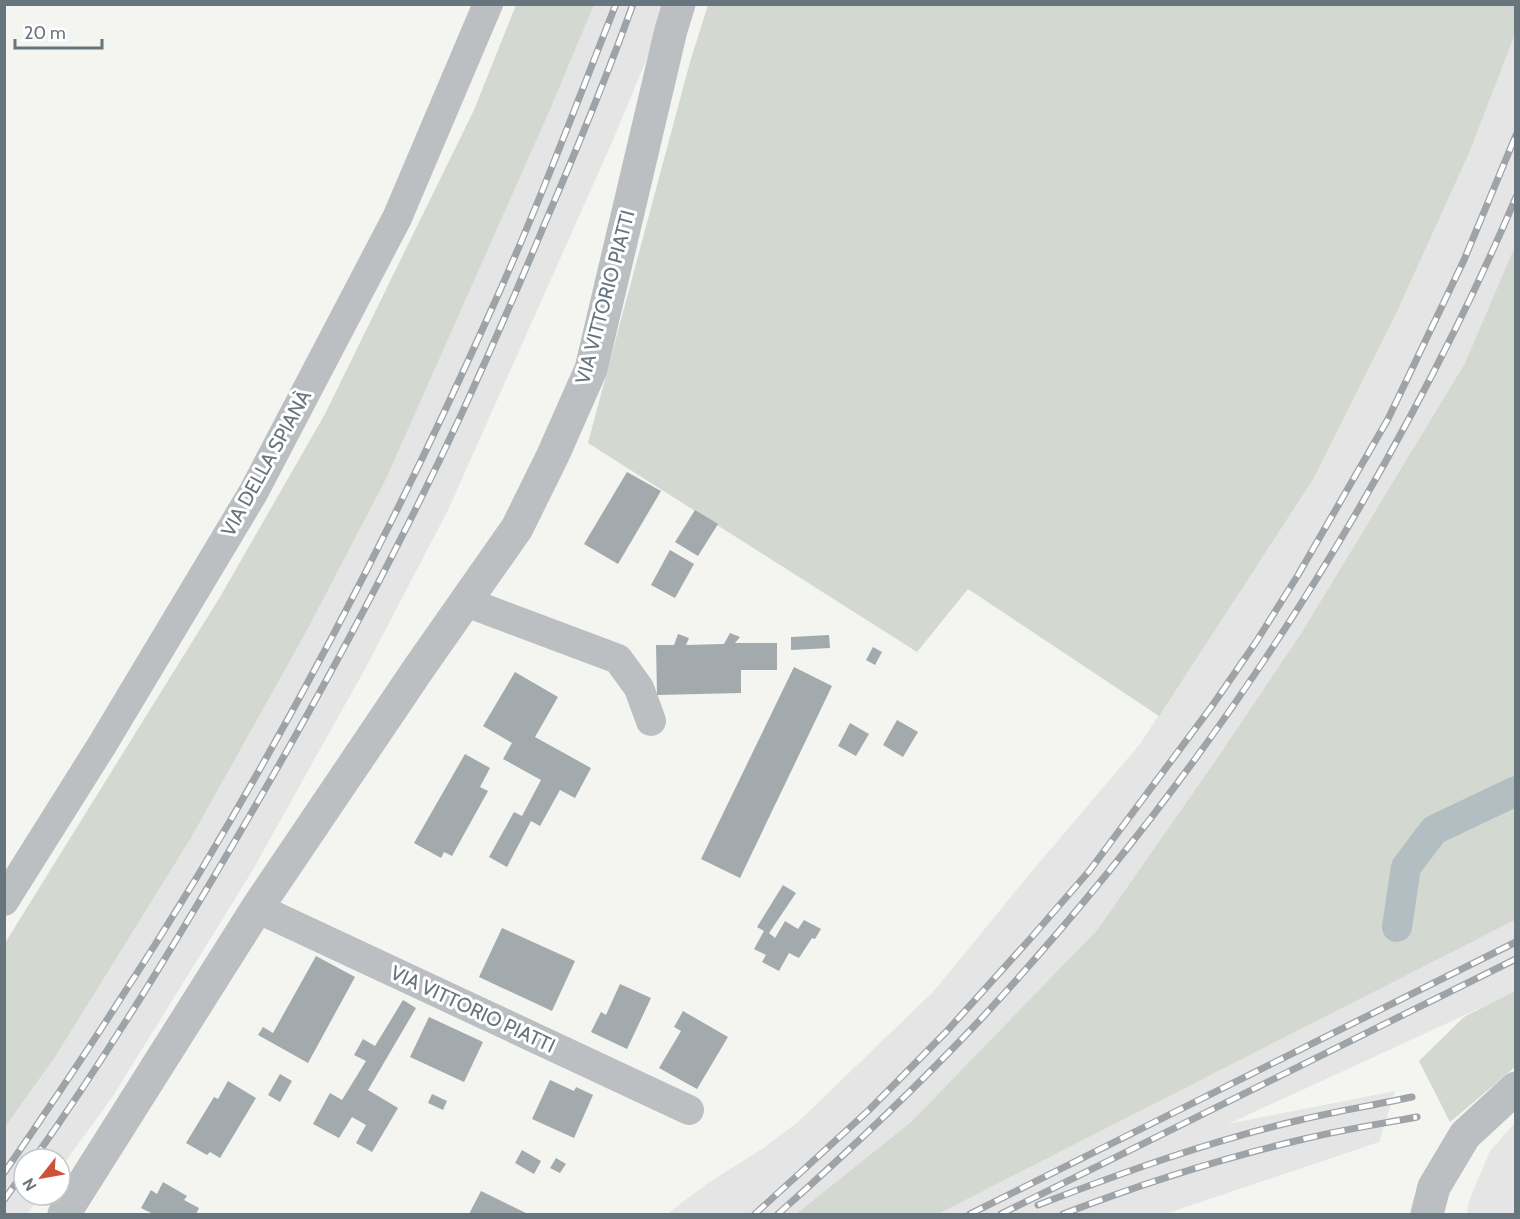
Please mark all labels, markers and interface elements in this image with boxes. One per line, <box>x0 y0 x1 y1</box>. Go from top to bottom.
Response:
scale bar <box>15 12 102 50</box>
text: 20 m <box>24 22 66 44</box>
street label: VIA VITTORIO PIATTI <box>570 207 640 387</box>
street label: VIA DELLA SPIANÀ <box>216 385 316 540</box>
street label: VIA VITTORIO PIATTI <box>387 960 559 1058</box>
north arrow <box>12 1147 72 1207</box>
text: N <box>19 1175 41 1194</box>

